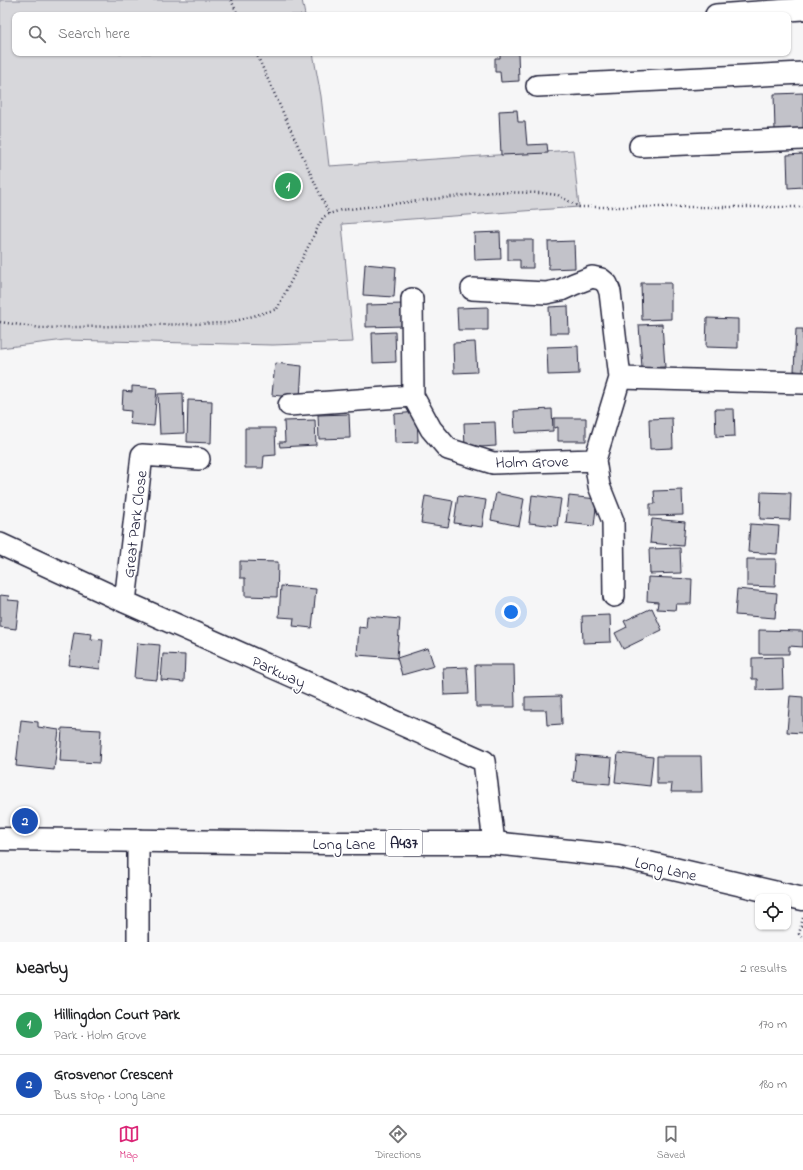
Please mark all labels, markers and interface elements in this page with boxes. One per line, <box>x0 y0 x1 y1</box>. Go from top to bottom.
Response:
search box <box>12 12 791 56</box>
icon: search <box>26 23 48 45</box>
text: Search here <box>58 23 130 45</box>
pin: 1 <box>275 171 301 201</box>
street label: Holm Grove <box>495 450 570 476</box>
street label: Great Park Close <box>117 468 155 579</box>
your location <box>501 602 521 622</box>
street label: Parkway <box>247 650 309 695</box>
pin: 2 <box>12 806 38 836</box>
road number: A437 <box>386 830 422 856</box>
street label: Long Lane <box>313 833 376 857</box>
street label: Long Lane <box>632 851 700 889</box>
map controls <box>755 894 791 930</box>
button: locate <box>755 894 791 930</box>
text: Nearby <box>16 956 68 981</box>
text: 2 results <box>740 959 787 978</box>
text: Hillingdon Court Park <box>54 1004 180 1026</box>
text: 1 <box>27 1015 31 1034</box>
text: 170 m <box>759 1015 787 1034</box>
text: Park · Holm Grove <box>54 1026 146 1045</box>
text: Grosvenor Crescent <box>54 1064 173 1086</box>
text: 2 <box>26 1075 32 1094</box>
text: 180 m <box>759 1075 787 1094</box>
text: Bus stop · Long Lane <box>54 1086 165 1105</box>
tab: Map <box>118 1123 140 1163</box>
tab: Directions <box>375 1123 421 1163</box>
tab: Saved <box>657 1123 685 1163</box>

